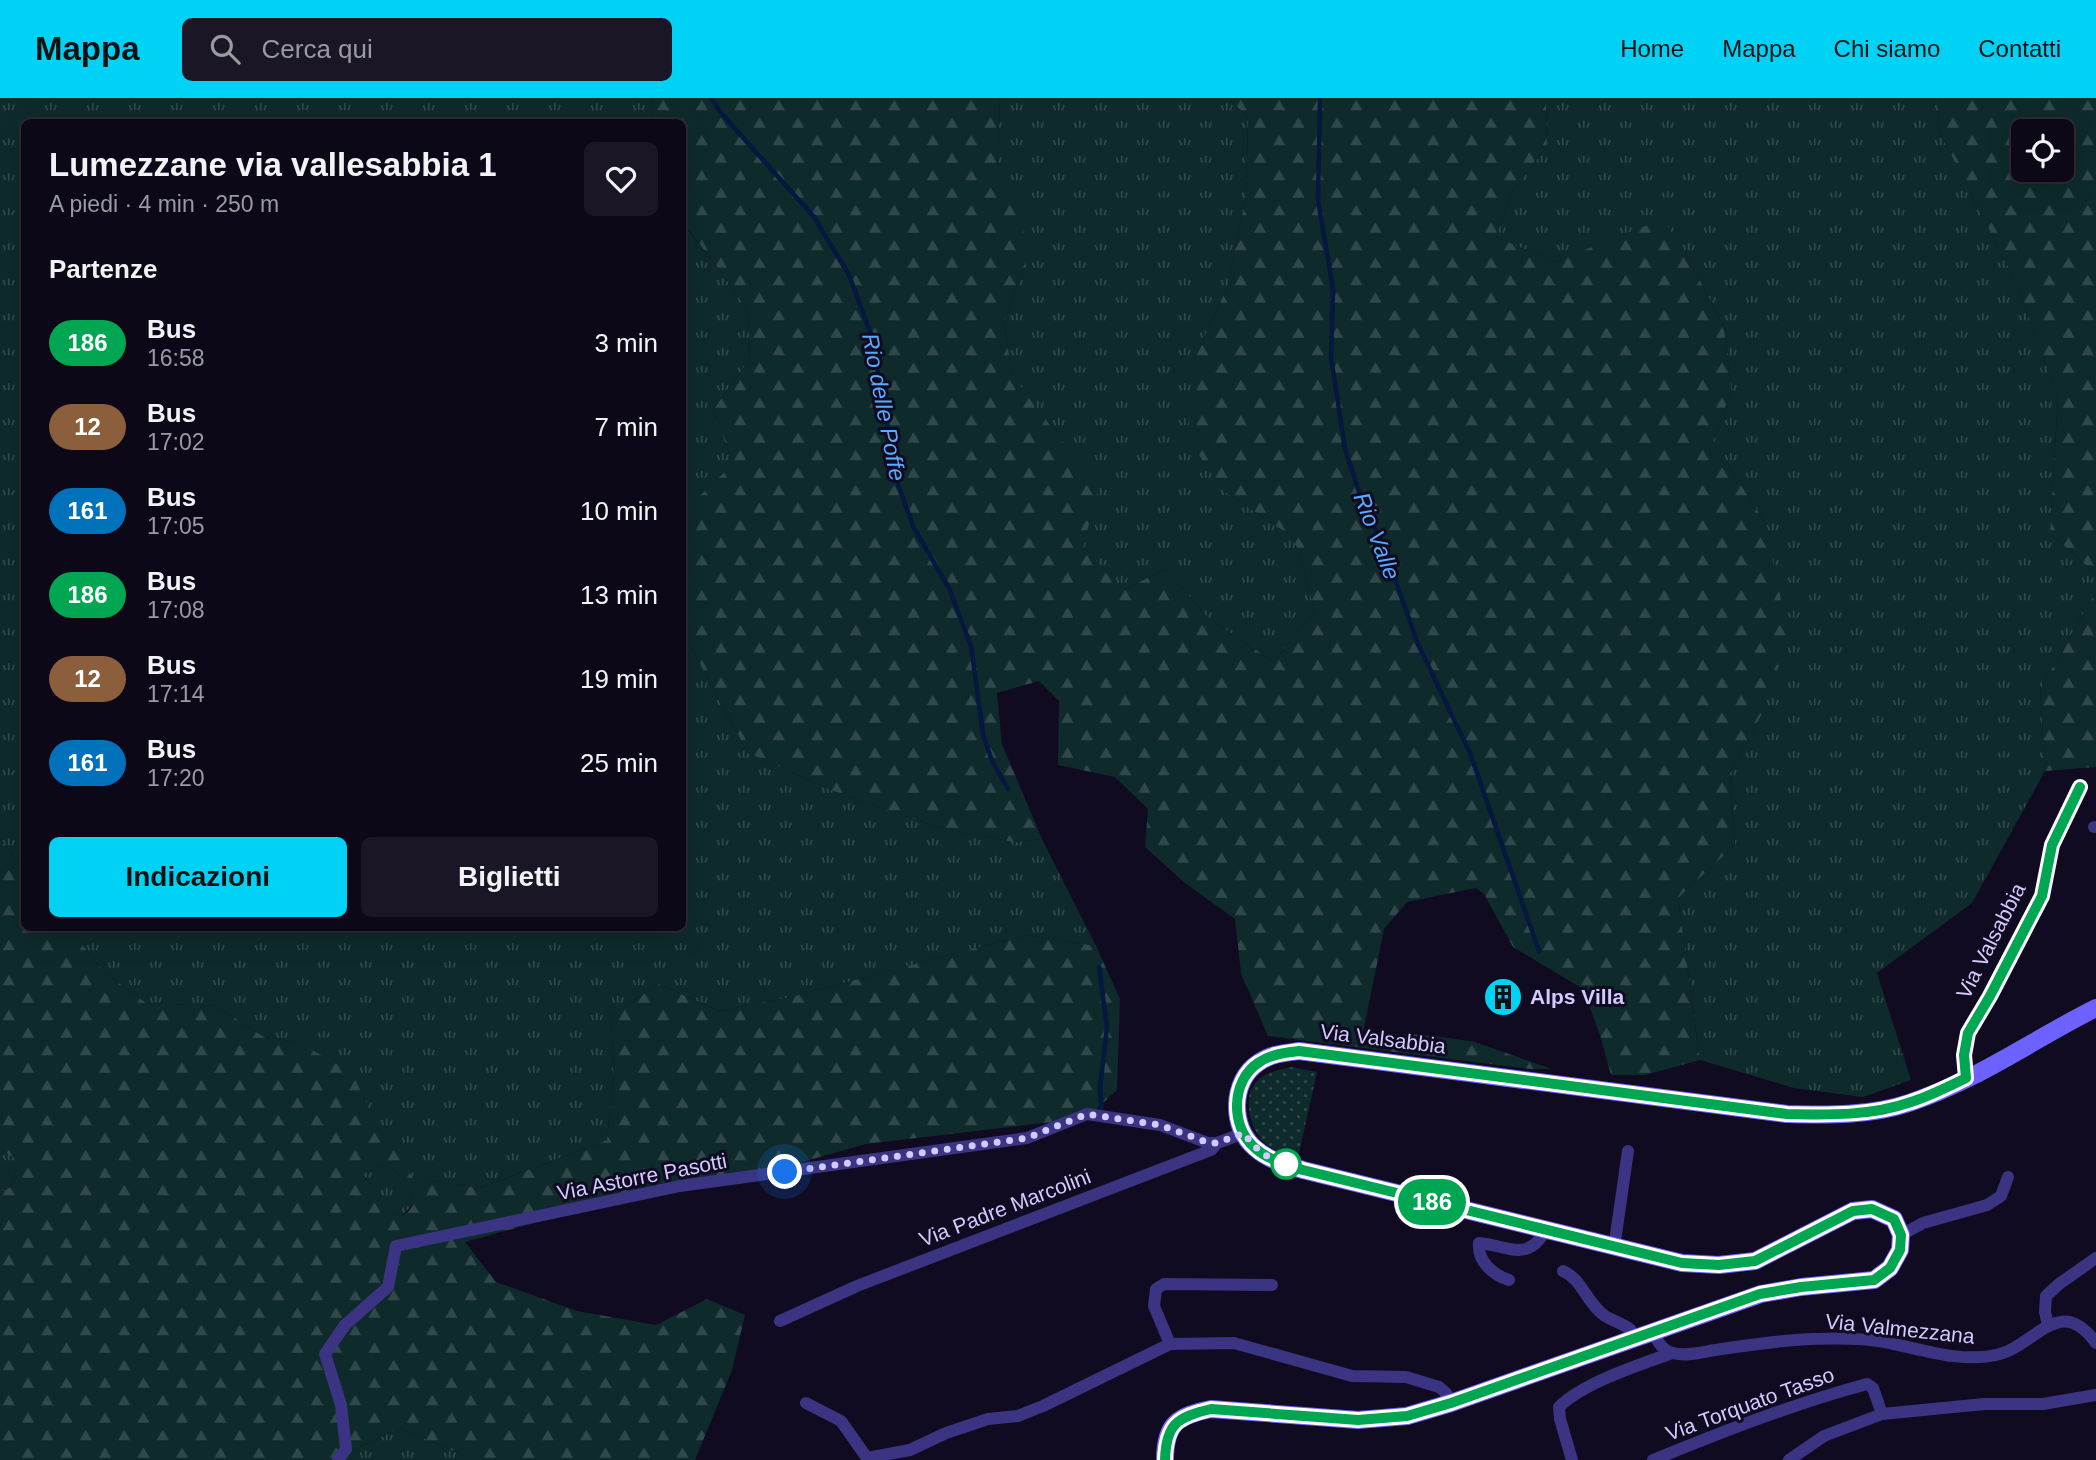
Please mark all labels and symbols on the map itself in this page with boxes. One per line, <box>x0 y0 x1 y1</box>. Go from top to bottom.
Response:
water label: Rio delle Poffe <box>857 331 911 483</box>
water label: Rio Valle <box>1349 489 1405 583</box>
street label: Via Valsabbia <box>1952 879 2030 1002</box>
building icon: Alps Villa <box>1482 976 1524 1018</box>
place label: Alps Villa <box>1530 985 1624 1008</box>
street label: Via Valsabbia <box>1319 1019 1448 1058</box>
street label: Via Astorre Pasotti <box>555 1149 729 1204</box>
unlabelled marker <box>1271 1149 1301 1179</box>
your location <box>767 1154 802 1189</box>
street label: Via Padre Marcolini <box>916 1164 1094 1251</box>
line badge: 186 <box>1392 1179 1472 1225</box>
street label: Via Valmezzana <box>1824 1309 1976 1348</box>
street label: Via Torquato Tasso <box>1663 1362 1837 1445</box>

